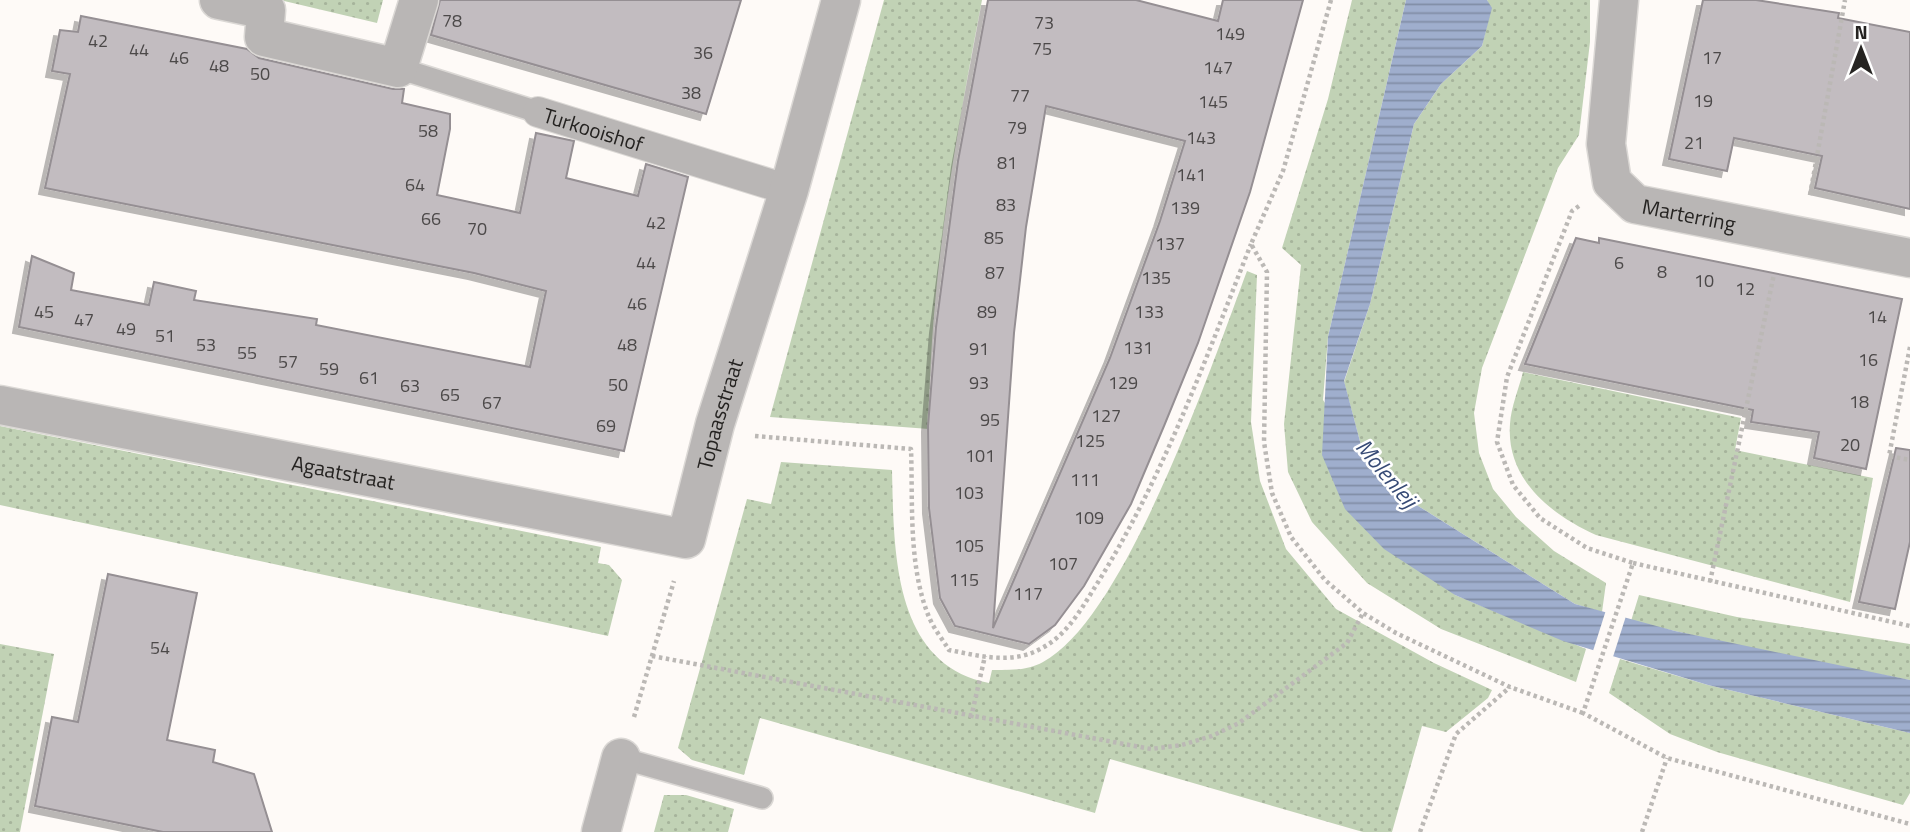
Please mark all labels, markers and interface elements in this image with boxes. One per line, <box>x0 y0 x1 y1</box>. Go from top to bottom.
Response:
house number: 78 <box>442 7 462 34</box>
house number: 73 <box>1034 9 1054 36</box>
north arrow <box>1826 14 1896 84</box>
text: N <box>1854 17 1868 46</box>
house number: 149 <box>1215 20 1245 47</box>
house number: 42 <box>88 27 108 54</box>
house number: 75 <box>1032 35 1052 62</box>
house number: 44 <box>129 36 149 63</box>
house number: 36 <box>693 39 713 66</box>
house number: 46 <box>169 44 189 71</box>
house number: 17 <box>1702 44 1722 71</box>
house number: 48 <box>209 52 229 79</box>
house number: 147 <box>1203 54 1233 81</box>
house number: 50 <box>250 60 270 87</box>
house number: 38 <box>681 79 701 106</box>
house number: 77 <box>1010 82 1030 109</box>
house number: 19 <box>1693 87 1713 114</box>
house number: 145 <box>1198 88 1228 115</box>
street label: Turkooishof <box>539 99 648 160</box>
house number: 79 <box>1007 114 1027 141</box>
house number: 58 <box>418 117 438 144</box>
house number: 143 <box>1186 124 1216 151</box>
house number: 21 <box>1684 129 1704 156</box>
house number: 81 <box>997 149 1017 176</box>
house number: 141 <box>1176 161 1206 188</box>
house number: 64 <box>405 171 425 198</box>
street label: Marterring <box>1640 190 1739 239</box>
house number: 83 <box>996 191 1016 218</box>
house number: 139 <box>1170 194 1200 221</box>
house number: 66 <box>421 205 441 232</box>
house number: 42 <box>646 209 666 236</box>
house number: 70 <box>467 215 487 242</box>
house number: 85 <box>984 224 1004 251</box>
house number: 137 <box>1155 230 1185 257</box>
house number: 44 <box>636 249 656 276</box>
house number: 6 <box>1614 249 1624 276</box>
house number: 8 <box>1657 258 1667 285</box>
house number: 87 <box>985 259 1005 286</box>
house number: 135 <box>1141 264 1171 291</box>
house number: 10 <box>1694 267 1714 294</box>
house number: 12 <box>1735 275 1755 302</box>
house number: 46 <box>627 290 647 317</box>
house number: 45 <box>34 298 54 325</box>
house number: 89 <box>977 298 997 325</box>
house number: 133 <box>1134 298 1164 325</box>
house number: 14 <box>1867 303 1887 330</box>
house number: 47 <box>74 306 94 333</box>
house number: 49 <box>116 315 136 342</box>
house number: 51 <box>155 322 175 349</box>
house number: 53 <box>196 331 216 358</box>
house number: 48 <box>617 331 637 358</box>
house number: 131 <box>1123 334 1153 361</box>
house number: 91 <box>969 335 989 362</box>
house number: 55 <box>237 339 257 366</box>
house number: 16 <box>1858 346 1878 373</box>
house number: 57 <box>278 348 298 375</box>
street label: Topaasstraat <box>688 354 751 474</box>
house number: 59 <box>319 355 339 382</box>
house number: 61 <box>359 364 379 391</box>
house number: 93 <box>969 369 989 396</box>
house number: 129 <box>1108 369 1138 396</box>
house number: 50 <box>608 371 628 398</box>
house number: 63 <box>400 372 420 399</box>
house number: 65 <box>440 381 460 408</box>
house number: 18 <box>1849 388 1869 415</box>
house number: 67 <box>482 389 502 416</box>
house number: 127 <box>1091 402 1121 429</box>
house number: 95 <box>980 406 1000 433</box>
house number: 69 <box>596 412 616 439</box>
house number: 125 <box>1075 427 1105 454</box>
water label: Molenleij <box>1347 431 1428 517</box>
house number: 20 <box>1840 431 1860 458</box>
house number: 101 <box>965 442 995 469</box>
street label: Agaatstraat <box>289 446 398 498</box>
house number: 111 <box>1070 466 1100 493</box>
house number: 103 <box>954 479 984 506</box>
house number: 109 <box>1074 504 1104 531</box>
house number: 105 <box>954 532 984 559</box>
house number: 107 <box>1048 550 1078 577</box>
house number: 115 <box>949 566 979 593</box>
house number: 117 <box>1013 580 1043 607</box>
house number: 54 <box>150 634 170 661</box>

